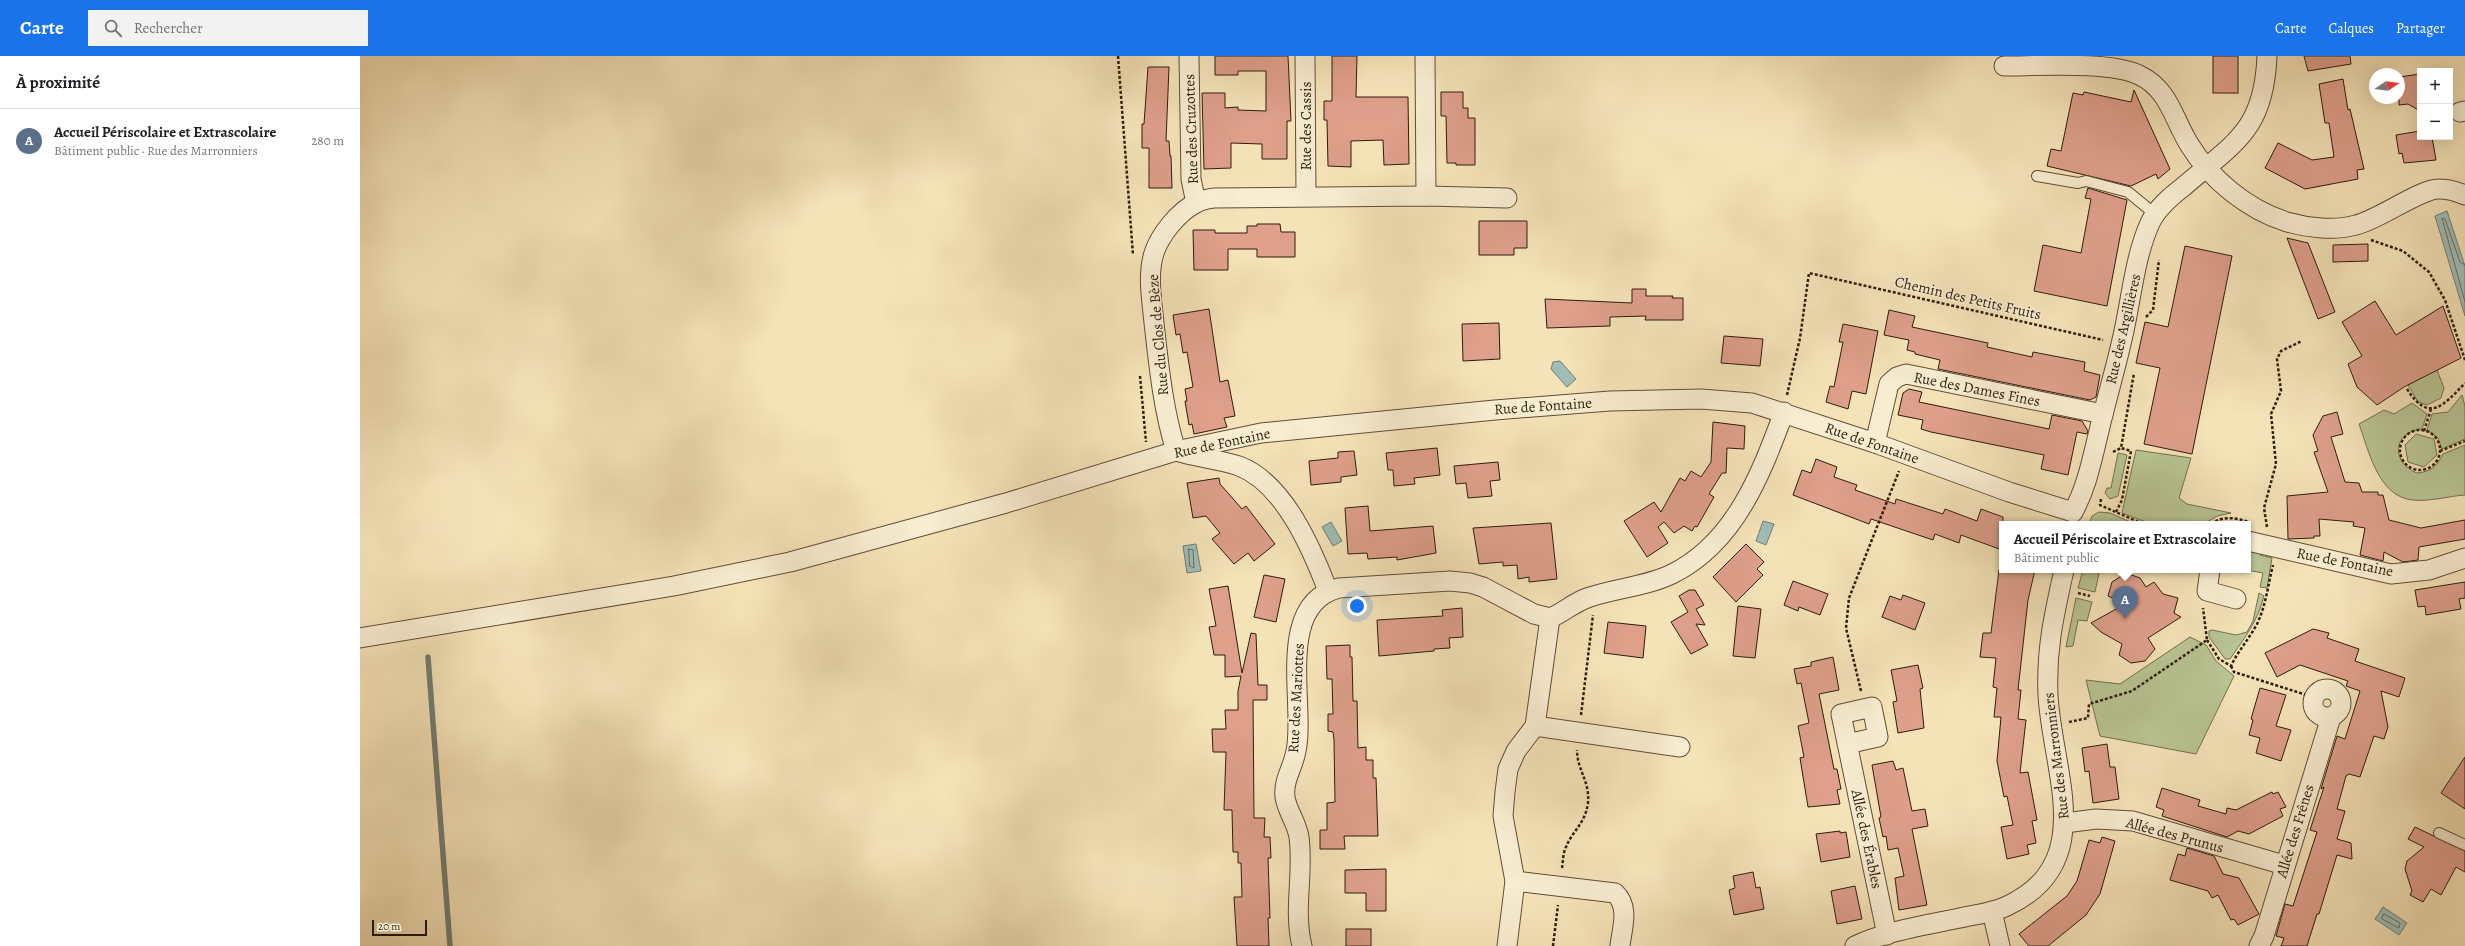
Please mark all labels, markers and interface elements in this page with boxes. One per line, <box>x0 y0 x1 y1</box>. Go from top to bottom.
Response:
search box <box>88 10 368 46</box>
text: Carte <box>20 15 64 41</box>
icon: search <box>102 17 124 39</box>
text: Rechercher <box>134 18 203 38</box>
text: Carte <box>2275 19 2306 38</box>
text: Calques <box>2328 19 2374 38</box>
text: Partager <box>2396 19 2445 38</box>
north arrow <box>2369 68 2405 104</box>
map controls <box>2417 68 2453 140</box>
button: + <box>2417 68 2453 104</box>
text: À proximité <box>16 71 100 94</box>
street label: Rue des Cruzottes <box>1179 74 1203 184</box>
street label: Rue des Cassis <box>1296 82 1316 171</box>
button: − <box>2417 104 2453 140</box>
text: Accueil Périscolaire et Extrascolaire <box>54 122 276 142</box>
text: A <box>25 132 33 149</box>
text: 280 m <box>311 132 344 149</box>
text: Bâtiment public · Rue des Marronniers <box>54 142 258 159</box>
street label: Chemin des Petits Fruits <box>1893 271 2043 325</box>
street label: Rue des Argillières <box>2101 272 2145 386</box>
street label: Rue du Clos de Bèze <box>1143 273 1173 397</box>
street label: Rue des Dames Fines <box>1912 367 2042 411</box>
street label: Rue de Fontaine <box>1493 393 1593 419</box>
street label: Rue de Fontaine <box>1822 418 1922 469</box>
street label: Rue de Fontaine <box>1172 423 1272 463</box>
popup <box>1999 521 2251 573</box>
text: Accueil Périscolaire et Extrascolaire <box>2014 529 2236 549</box>
street label: Rue de Fontaine <box>2295 543 2395 581</box>
text: Bâtiment public <box>2014 549 2099 566</box>
pin: A <box>2112 586 2138 619</box>
your location <box>1347 596 1367 616</box>
street label: Rue des Mariottes <box>1283 643 1309 753</box>
street label: Rue des Marronniers <box>2038 691 2074 821</box>
street label: Allée des Frênes <box>2271 782 2319 881</box>
street label: Allée des Érables <box>1847 787 1887 890</box>
street label: Allée des Prunus <box>2123 812 2226 858</box>
scale bar <box>372 918 427 937</box>
text: 20 m <box>378 919 400 934</box>

